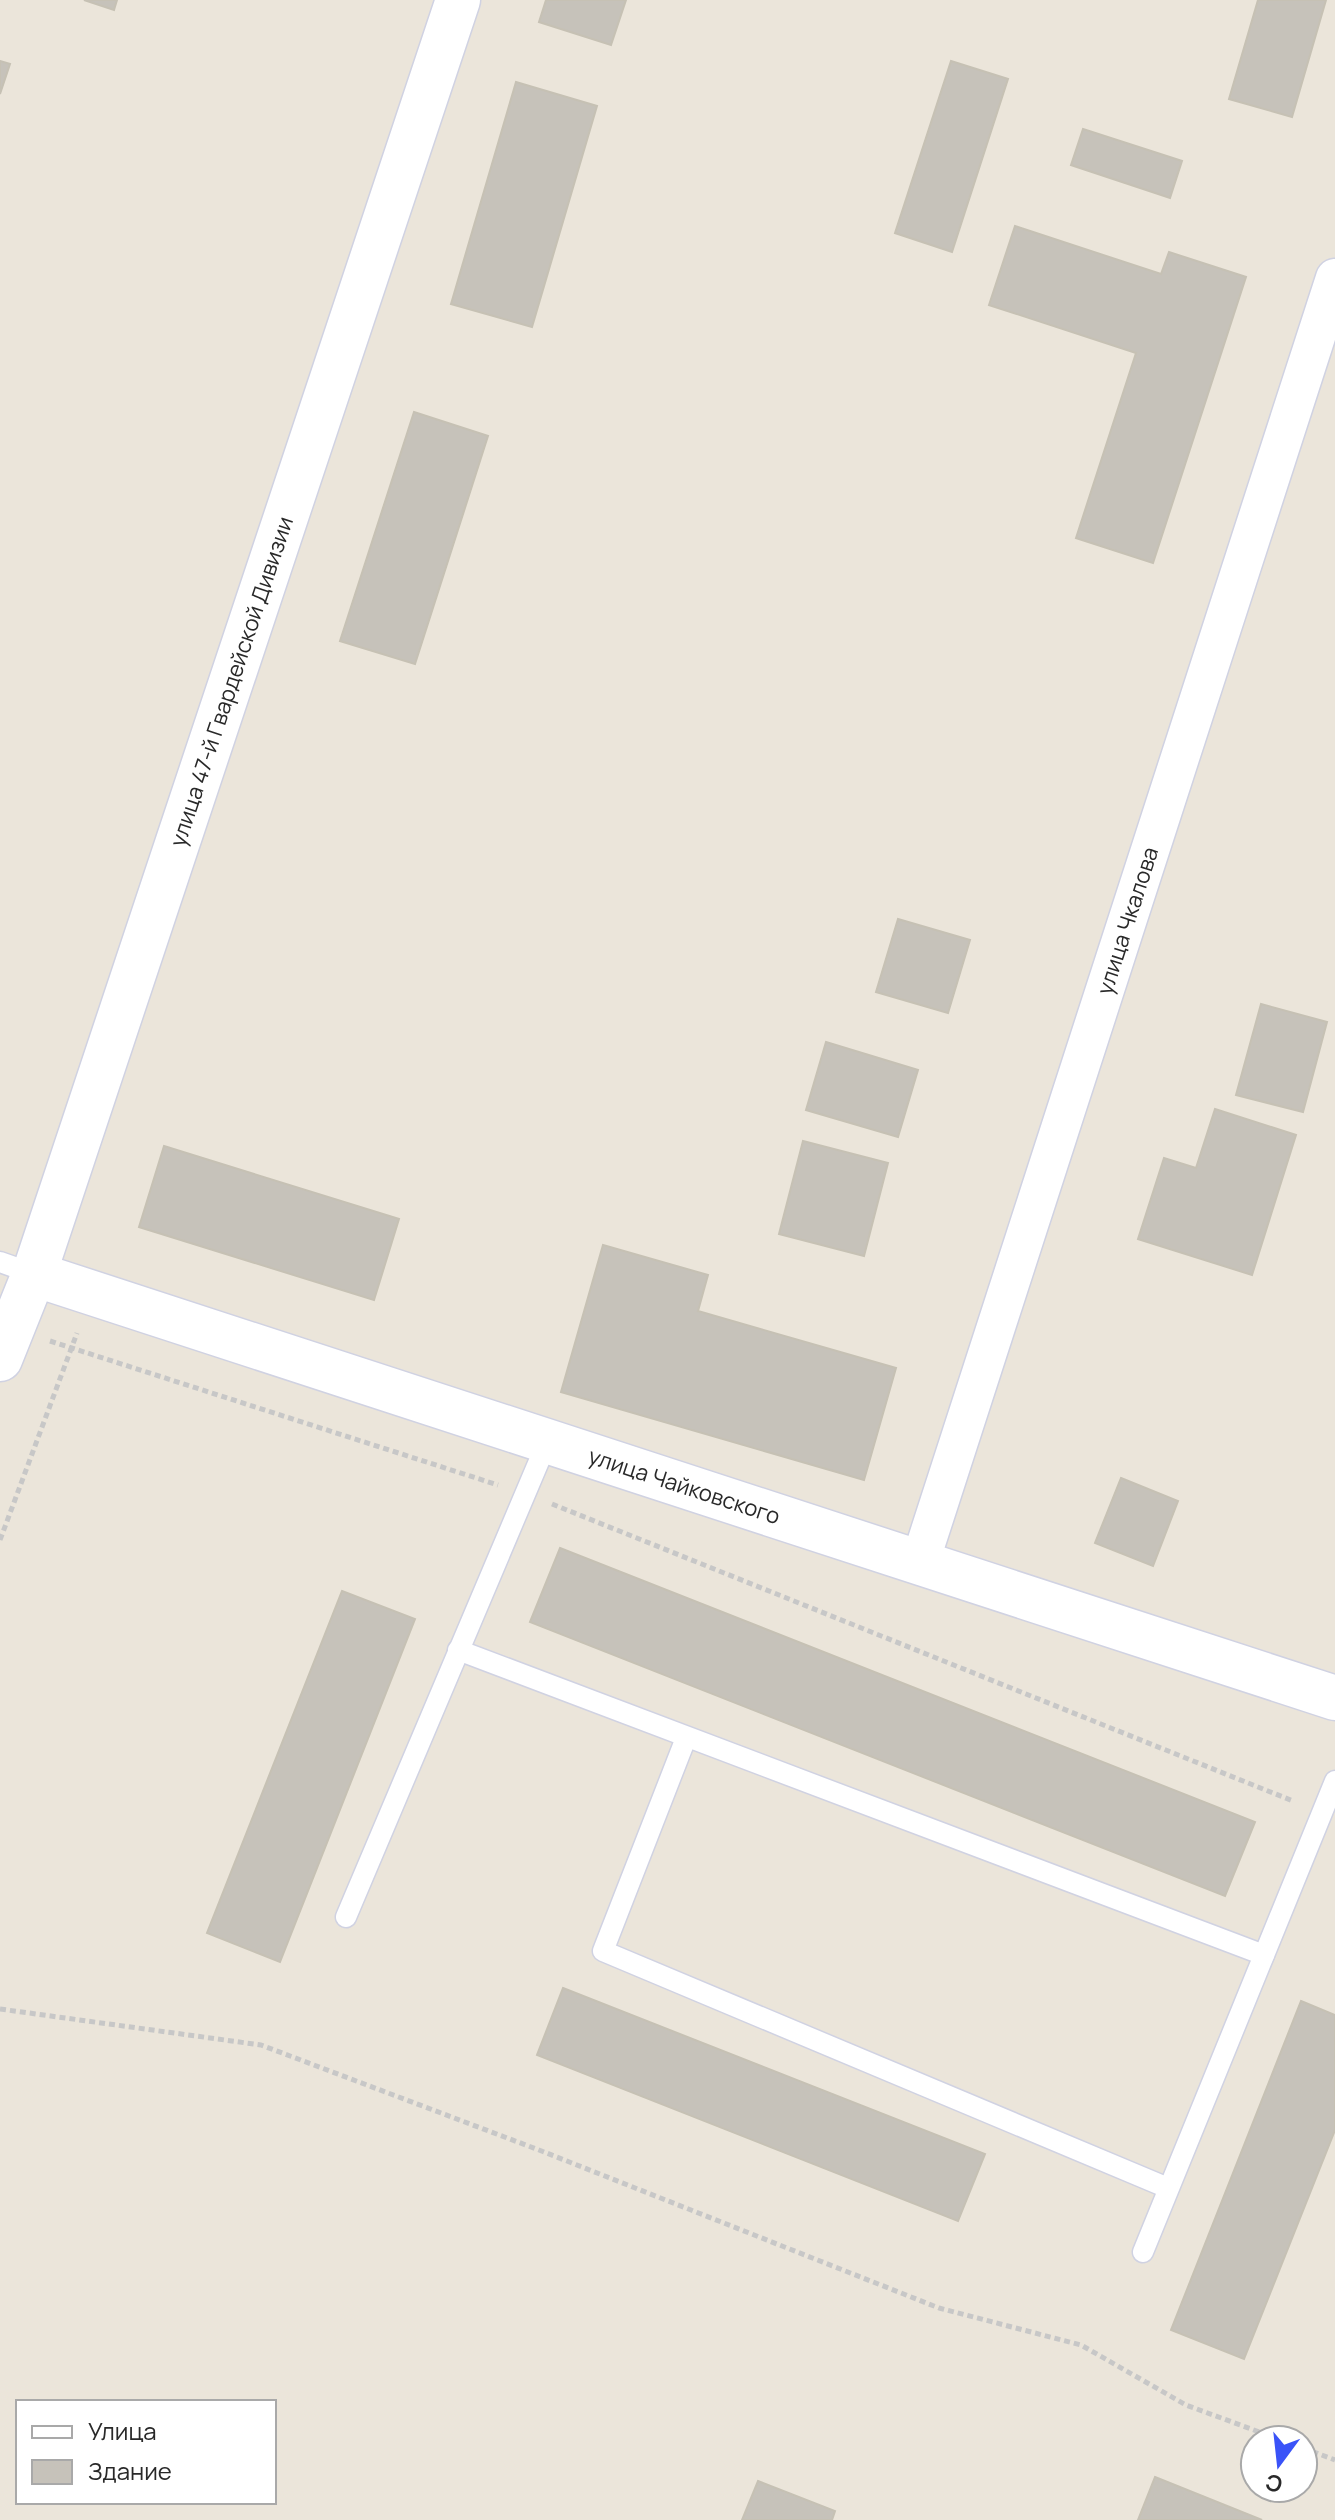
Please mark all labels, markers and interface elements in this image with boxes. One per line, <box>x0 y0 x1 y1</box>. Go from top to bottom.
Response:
street label: улица 47-й Гвардейской Дивизии <box>162 513 300 850</box>
street label: улица Чкалова <box>1089 843 1165 998</box>
street label: улица Чайковского <box>585 1441 784 1531</box>
legend <box>16 2400 276 2504</box>
text: Улица <box>88 2414 157 2447</box>
north arrow <box>1239 2424 1319 2504</box>
text: Здание <box>88 2454 172 2487</box>
text: С <box>1262 2467 1286 2500</box>

